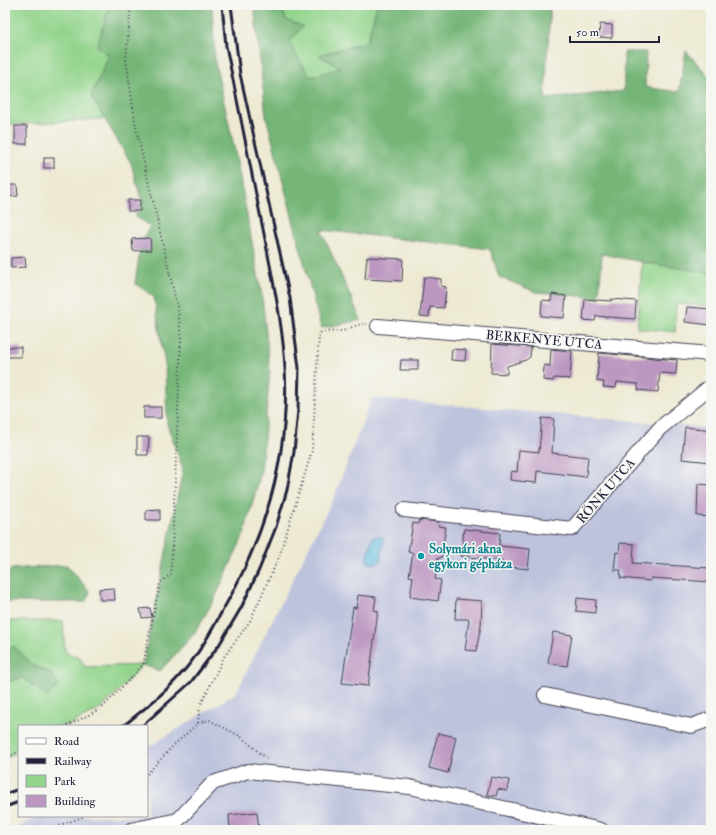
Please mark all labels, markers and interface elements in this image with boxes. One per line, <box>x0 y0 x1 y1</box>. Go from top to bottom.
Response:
scale bar <box>570 18 659 44</box>
text: 50 m <box>576 25 600 40</box>
street label: BERKENYE UTCA <box>485 327 604 353</box>
street label: RÖNK UTCA <box>573 455 639 527</box>
place label: Solymári akna egykori gépháza <box>429 541 513 573</box>
marker: Solymári akna egykori gépháza <box>416 551 426 561</box>
legend <box>18 725 148 817</box>
text: Road <box>54 734 79 749</box>
text: Railway <box>54 754 92 769</box>
text: Park <box>54 774 76 789</box>
text: Building <box>54 794 97 809</box>

